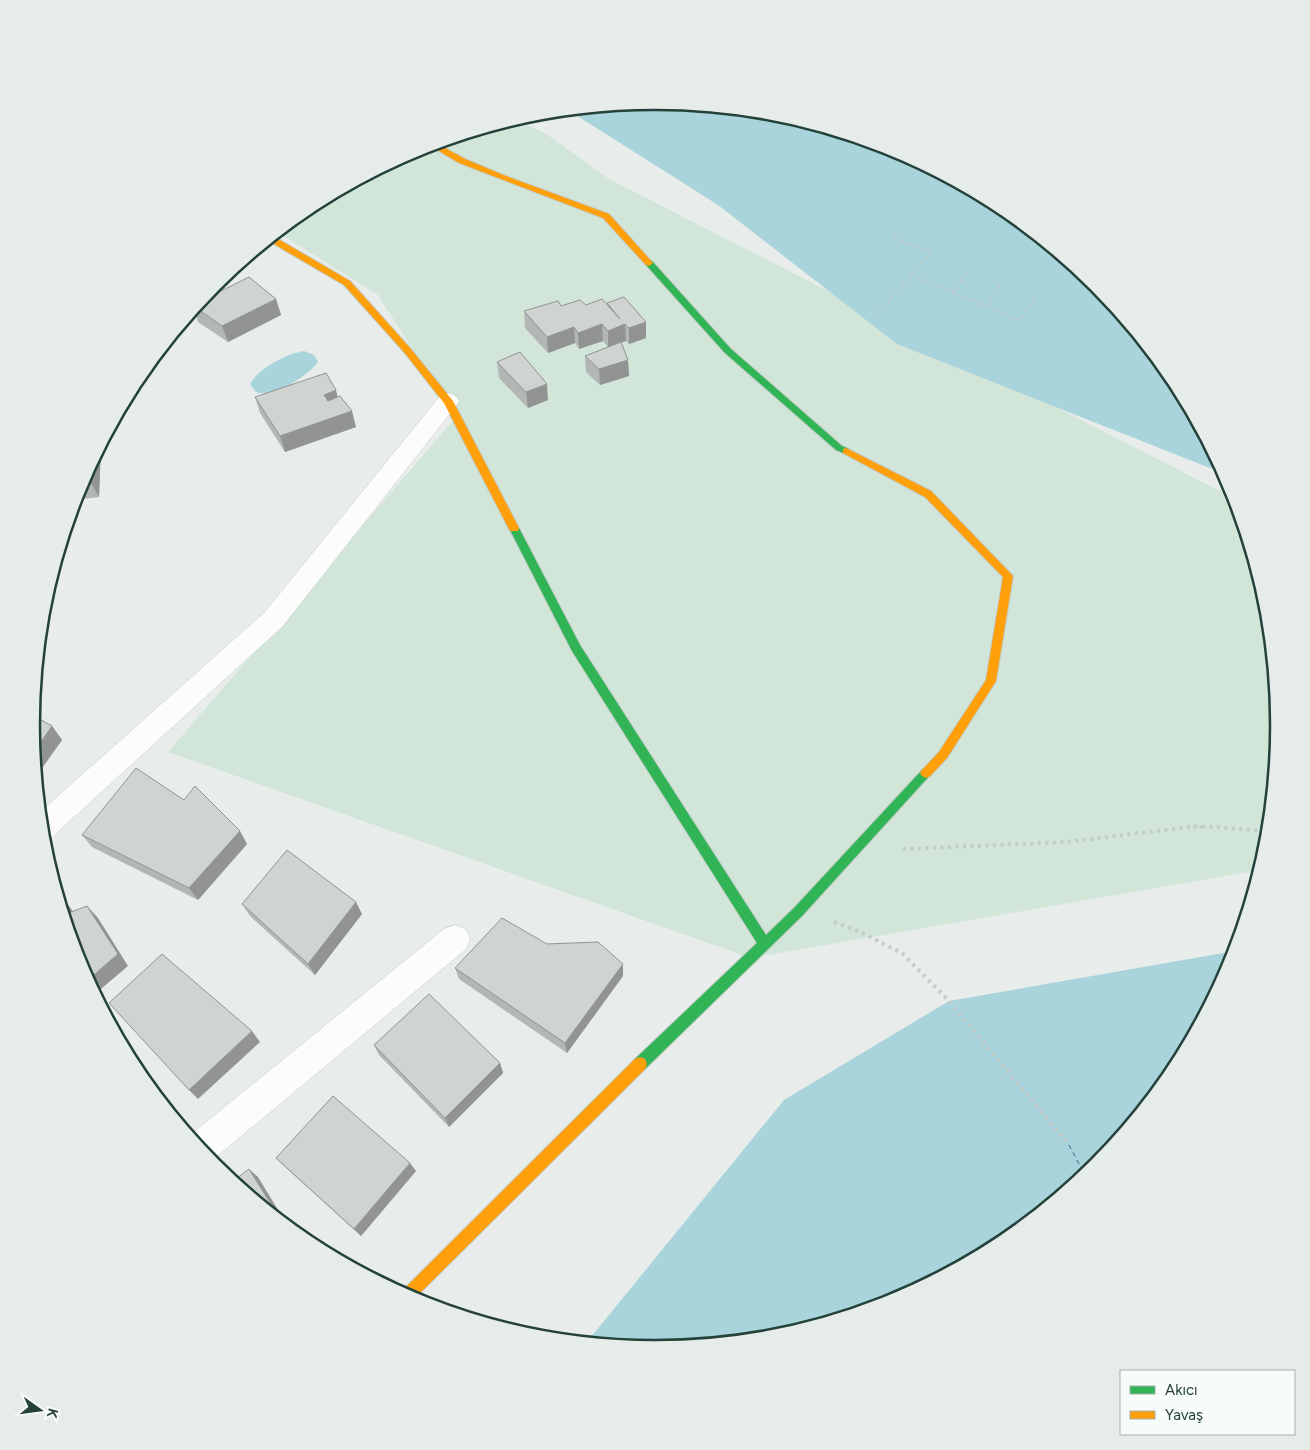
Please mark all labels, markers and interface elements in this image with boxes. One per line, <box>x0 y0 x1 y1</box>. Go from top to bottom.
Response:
legend <box>1120 1370 1295 1435</box>
text: Akıcı <box>1165 1381 1198 1399</box>
north arrow <box>15 1385 65 1435</box>
text: K <box>43 1406 62 1420</box>
text: Yavaş <box>1165 1406 1203 1424</box>

